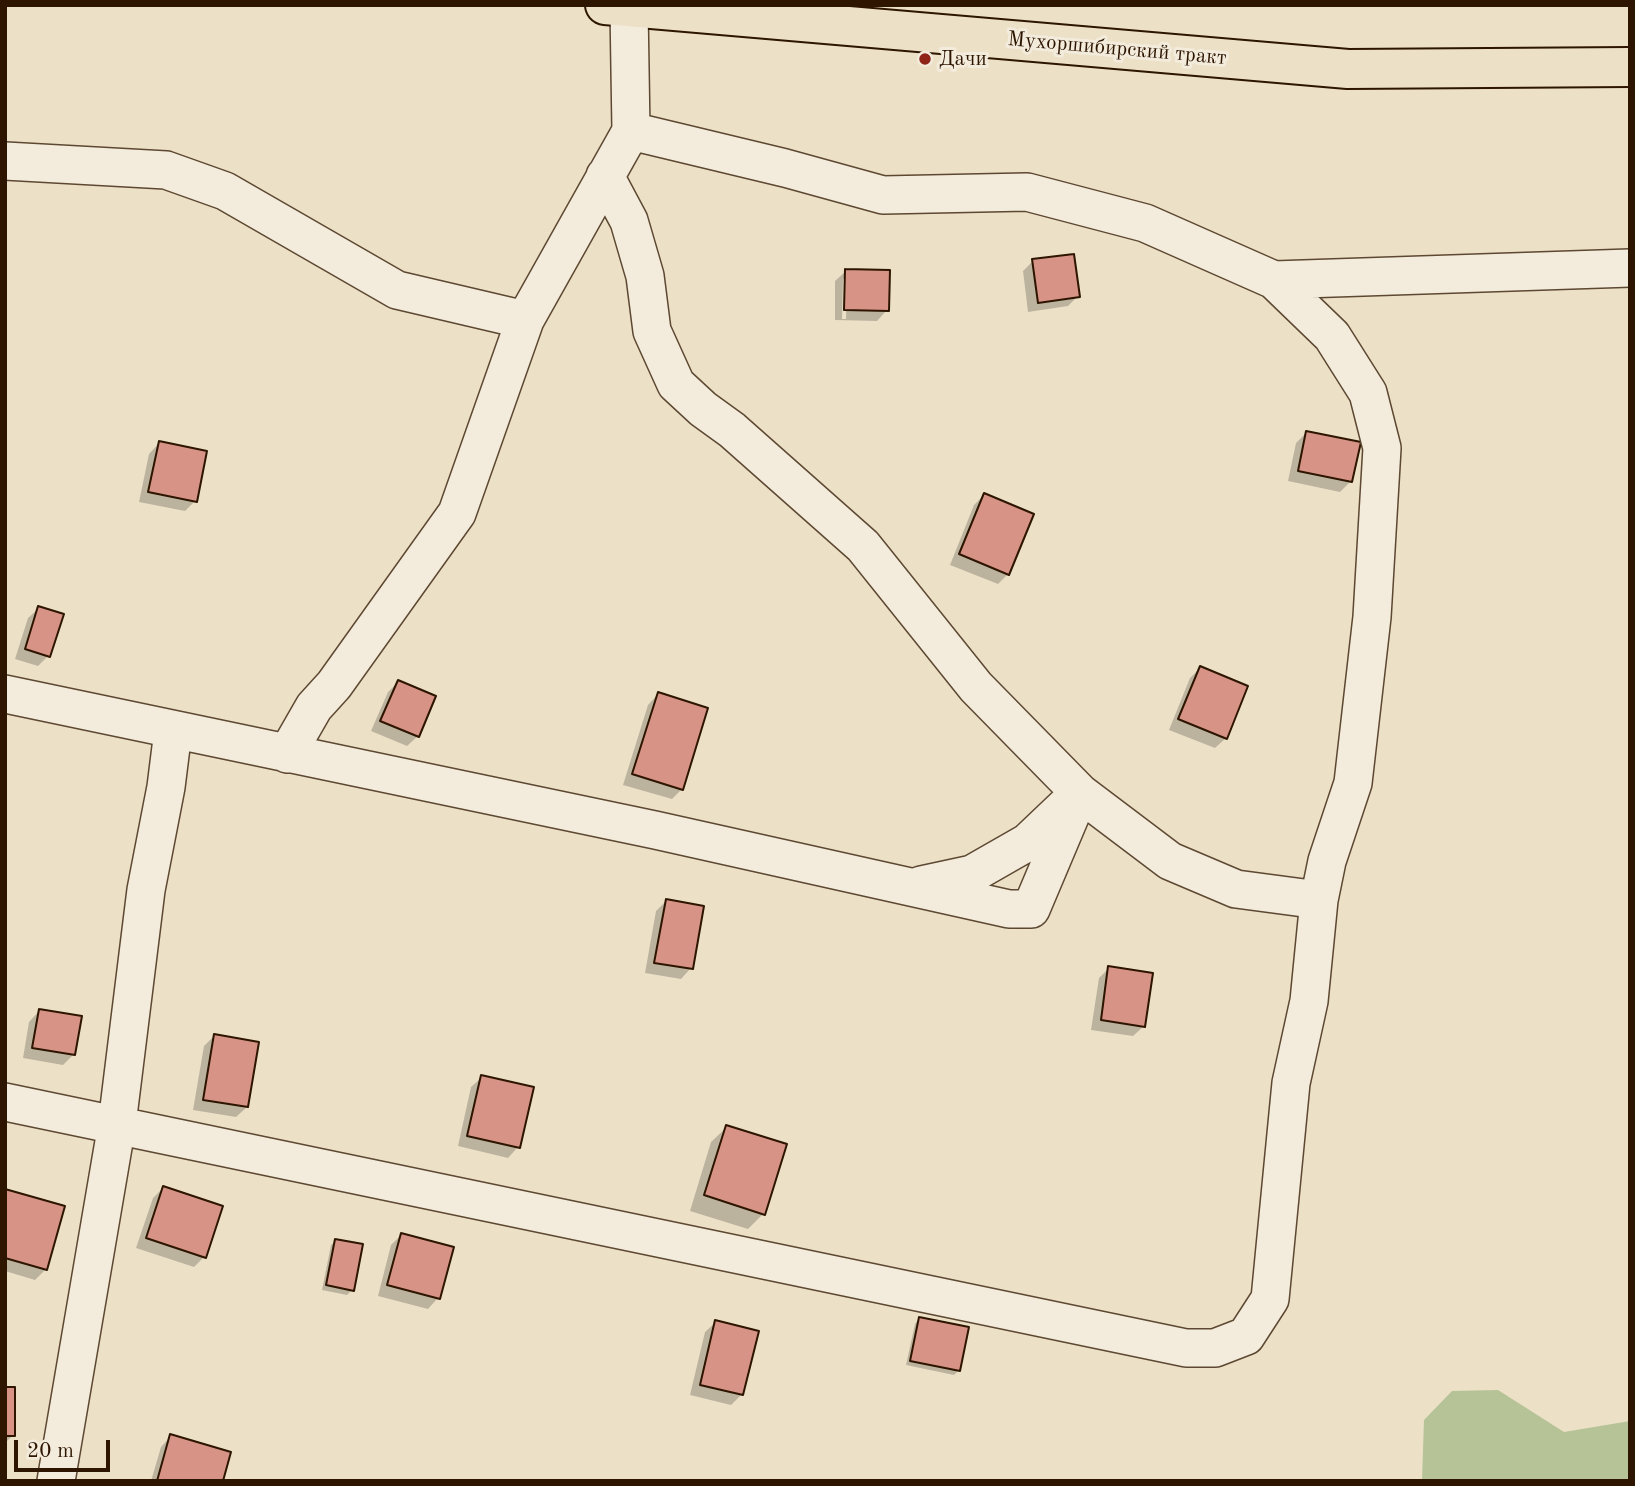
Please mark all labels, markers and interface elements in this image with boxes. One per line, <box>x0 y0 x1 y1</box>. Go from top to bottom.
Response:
street label: Мухоршибирский тракт <box>1006 27 1228 71</box>
place label: Дачи <box>939 46 987 72</box>
marker: Дачи <box>917 51 933 67</box>
scale bar <box>18 1426 114 1470</box>
text: 20 m <box>27 1441 74 1462</box>

